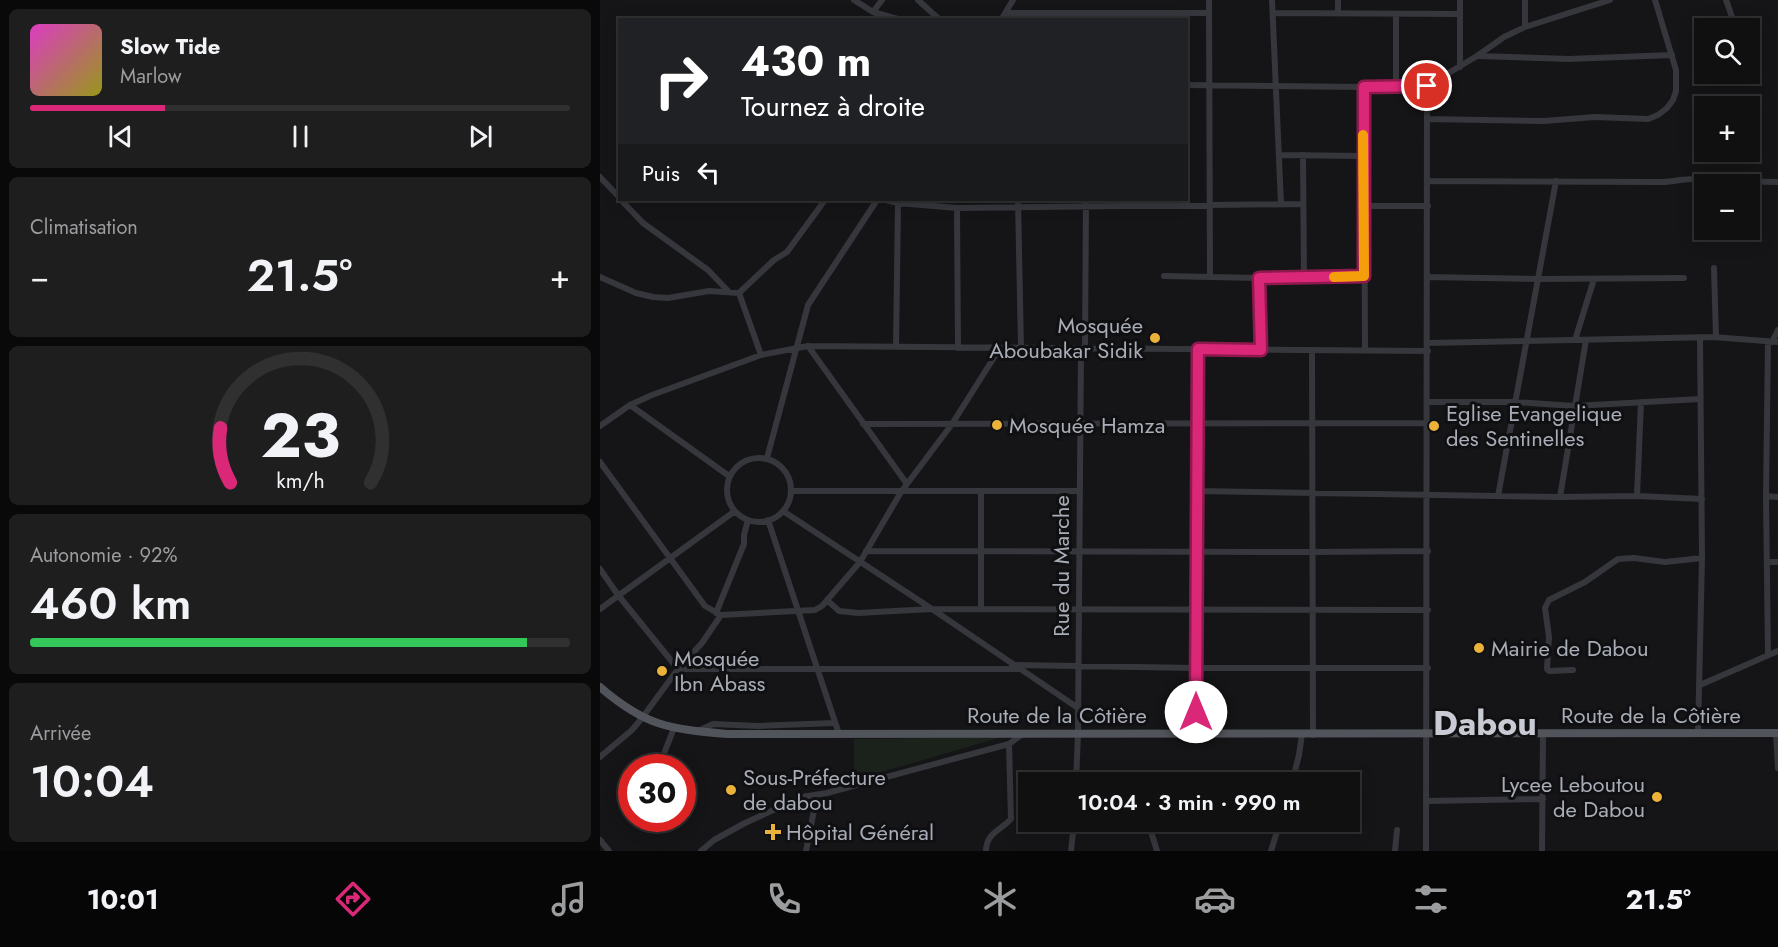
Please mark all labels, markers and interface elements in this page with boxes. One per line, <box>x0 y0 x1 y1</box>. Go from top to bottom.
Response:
map controls <box>1694 18 1760 240</box>
button: search <box>1694 18 1760 84</box>
text: Slow Tide <box>120 30 220 62</box>
text: 430 m <box>741 31 871 92</box>
icon: right <box>642 42 720 120</box>
pin <box>1401 60 1452 111</box>
text: Marlow <box>120 62 182 91</box>
icon: arrive <box>1410 69 1443 102</box>
text: Tournez à droite <box>741 87 925 126</box>
button: + <box>1694 96 1760 162</box>
icon: previous <box>104 120 137 153</box>
icon: pause <box>284 120 317 153</box>
icon: next <box>464 120 497 153</box>
icon: left <box>692 156 725 189</box>
text: Puis <box>642 157 680 189</box>
button: − <box>1694 174 1760 240</box>
text: Climatisation <box>30 213 138 242</box>
text: 21.5° <box>247 243 352 308</box>
text: − <box>30 253 49 300</box>
text: + <box>550 253 570 300</box>
place label: Mosquée Aboubakar Sidik <box>989 309 1143 366</box>
marker: Mosquée Aboubakar Sidik <box>1148 331 1162 345</box>
text: 23 <box>260 390 340 480</box>
place label: Eglise Evangelique des Sentinelles <box>1446 397 1622 454</box>
place label: Mosquée Hamza <box>1009 409 1165 441</box>
marker: Mosquée Hamza <box>990 418 1004 432</box>
marker: Eglise Evangelique des Sentinelles <box>1427 419 1441 433</box>
text: km/h <box>276 465 324 496</box>
street label: Rue du Marche <box>1045 495 1077 637</box>
text: Autonomie · 92% <box>30 541 177 570</box>
text: 460 km <box>30 571 191 636</box>
place label: Mairie de Dabou <box>1491 632 1648 664</box>
marker: Mairie de Dabou <box>1472 641 1486 655</box>
place label: Mosquée Ibn Abass <box>674 642 766 699</box>
marker: Mosquée Ibn Abass <box>655 664 669 678</box>
position arrow <box>1164 680 1228 744</box>
street label: Route de la Côtière <box>967 699 1147 731</box>
district label: Dabou <box>1433 699 1537 748</box>
street label: Route de la Côtière <box>1561 699 1741 731</box>
text: Arrivée <box>30 719 91 748</box>
text: 10:04 <box>30 749 154 814</box>
speed limit sign: 30 <box>618 754 696 832</box>
place label: Sous-Préfecture de dabou <box>743 761 886 818</box>
place label: Lycee Leboutou de Dabou <box>1501 768 1645 825</box>
marker: Sous-Préfecture de dabou <box>724 783 738 797</box>
text: 10:04 · 3 min · 990 m <box>1077 786 1301 818</box>
marker: Lycee Leboutou de Dabou <box>1650 790 1664 804</box>
place label: Hôpital Général <box>786 816 934 848</box>
marker: Hôpital Général <box>764 823 782 841</box>
icon: directions <box>332 878 374 920</box>
icon: music <box>548 878 590 920</box>
icon: phone <box>763 878 805 920</box>
icon: climate <box>979 878 1021 920</box>
icon: car <box>1194 878 1236 920</box>
icon: filters <box>1410 878 1452 920</box>
text: 10:01 <box>87 880 159 919</box>
text: 21.5° <box>1626 880 1691 919</box>

